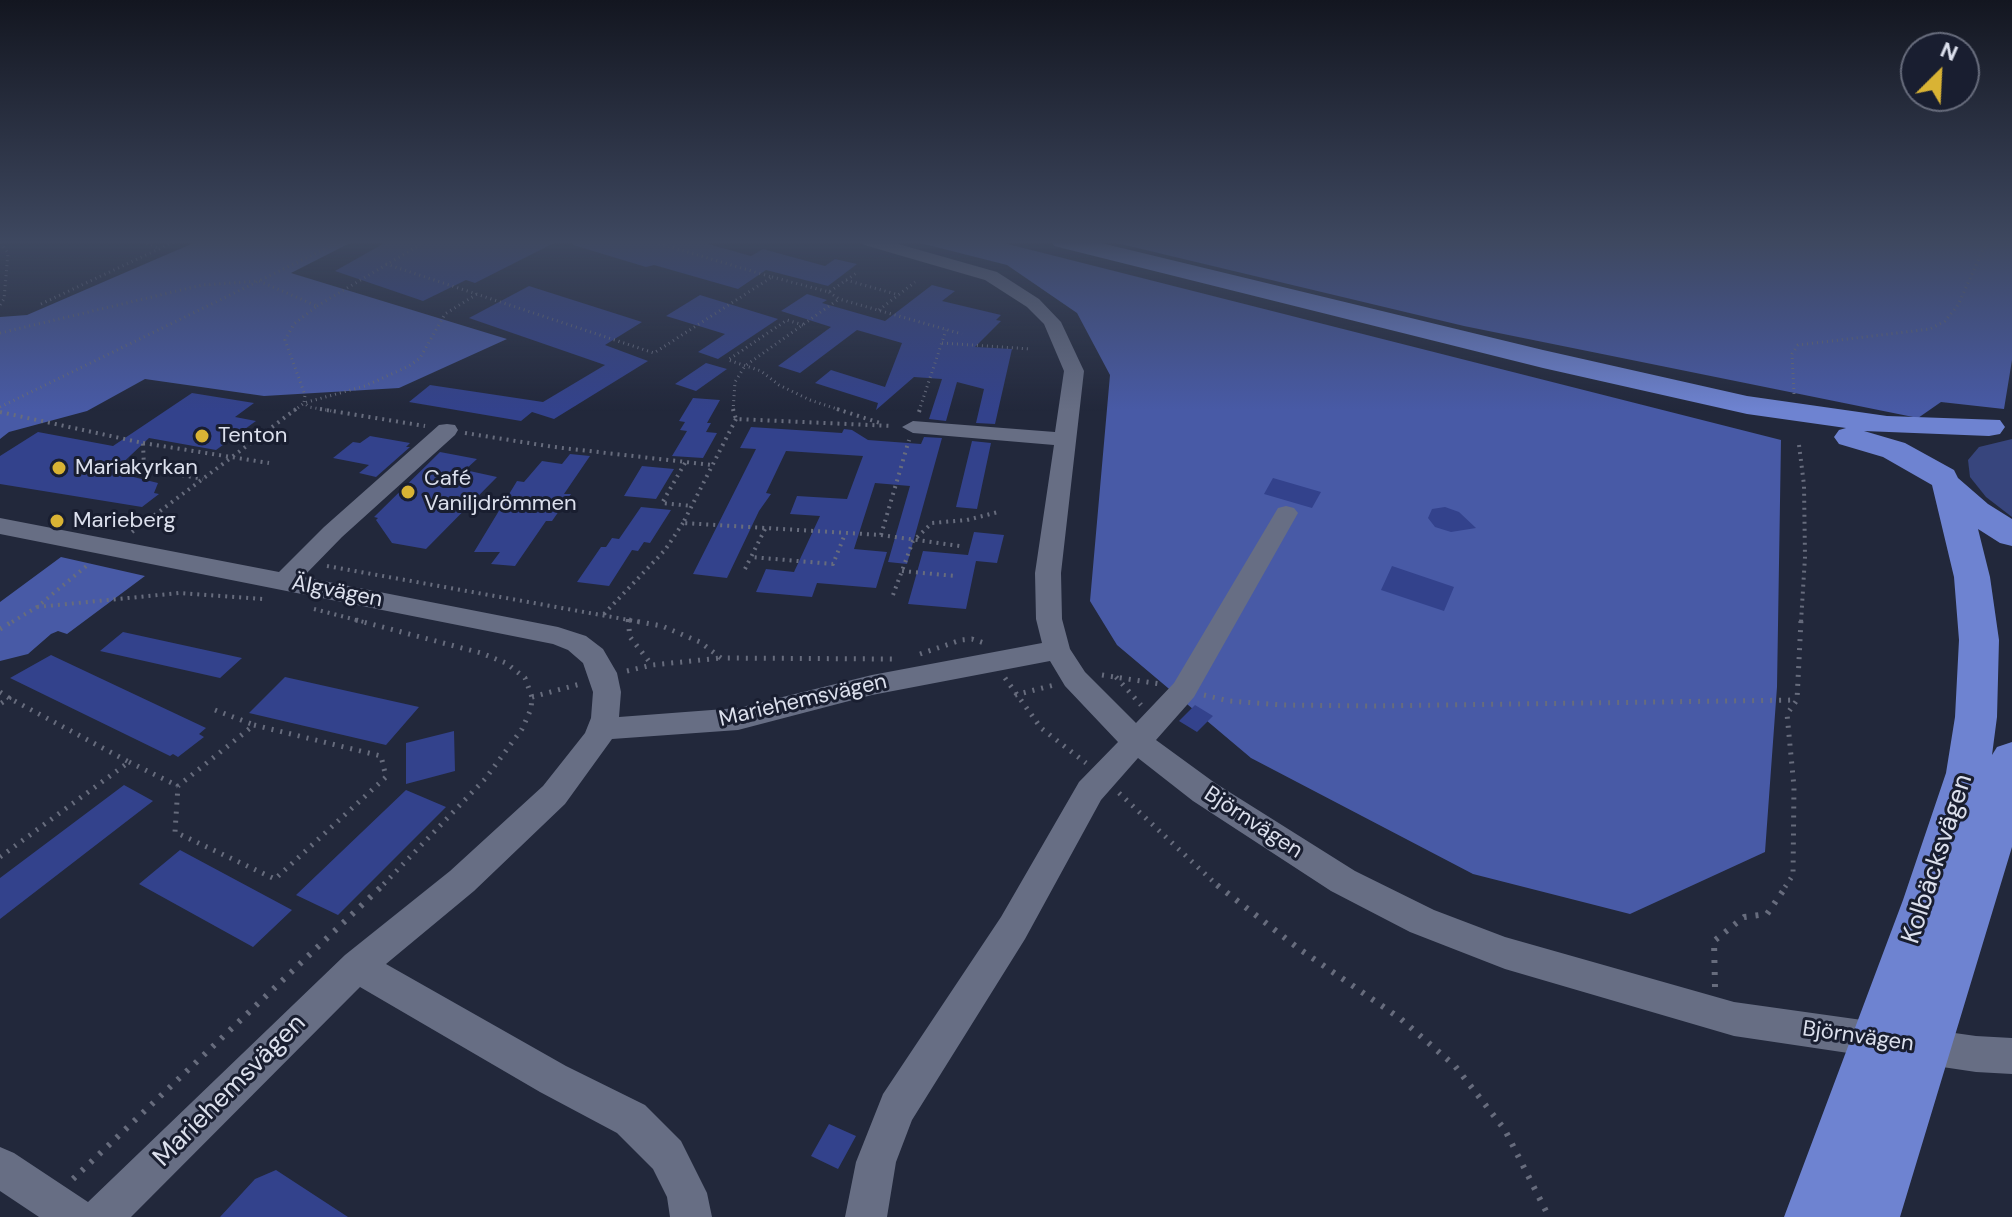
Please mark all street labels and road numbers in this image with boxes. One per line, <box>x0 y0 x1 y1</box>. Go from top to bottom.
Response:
street label: Älgvägen <box>289 570 385 614</box>
street label: Mariehemsvägen <box>716 669 890 733</box>
street label: Kolbäcksvägen <box>1896 770 1980 948</box>
street label: Björnvägen <box>1199 781 1307 865</box>
street label: Mariehemsvägen <box>147 1008 313 1174</box>
street label: Björnvägen <box>1801 1016 1915 1058</box>

